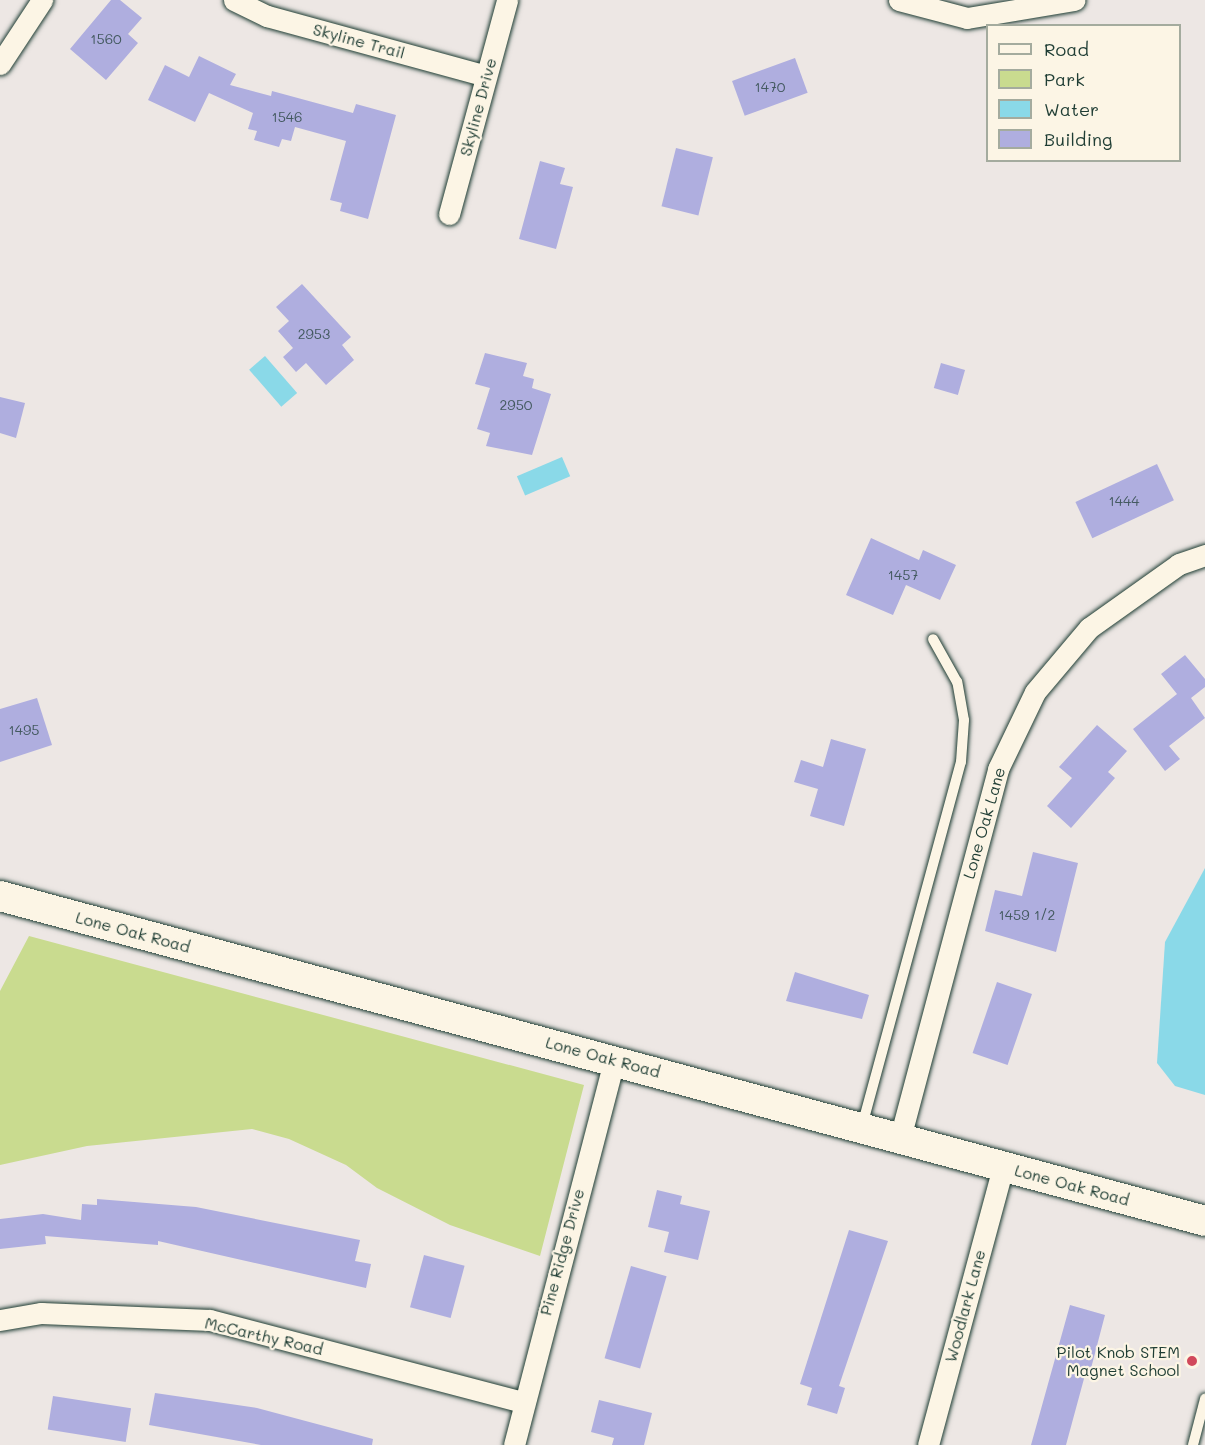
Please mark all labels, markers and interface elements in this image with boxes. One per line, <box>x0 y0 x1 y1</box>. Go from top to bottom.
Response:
street label: Skyline Trail <box>311 20 407 62</box>
legend <box>986 24 1181 162</box>
house number: 1560 <box>90 31 122 47</box>
text: Road <box>1044 37 1089 61</box>
street label: Skyline Drive <box>456 56 500 158</box>
text: Park <box>1044 67 1085 91</box>
house number: 1470 <box>755 79 785 95</box>
text: Water <box>1044 97 1099 121</box>
house number: 1546 <box>271 109 303 125</box>
text: Building <box>1044 127 1112 151</box>
house number: 2953 <box>298 326 330 342</box>
house number: 2950 <box>500 397 532 413</box>
house number: 1444 <box>1109 493 1139 509</box>
house number: 1457 <box>888 567 918 583</box>
house number: 1495 <box>9 722 39 738</box>
street label: Lone Oak Lane <box>959 765 1009 881</box>
street label: Lone Oak Road <box>74 907 192 957</box>
house number: 1459 1/2 <box>999 907 1055 923</box>
street label: Lone Oak Road <box>544 1032 662 1082</box>
street label: Lone Oak Road <box>1013 1160 1131 1210</box>
street label: Pine Ridge Drive <box>536 1187 588 1317</box>
street label: Woodlark Lane <box>941 1248 989 1364</box>
street label: McCarthy Road <box>203 1313 325 1359</box>
place label: Pilot Knob STEM Magnet School <box>1056 1342 1180 1380</box>
marker: Pilot Knob STEM Magnet School <box>1185 1354 1199 1368</box>

